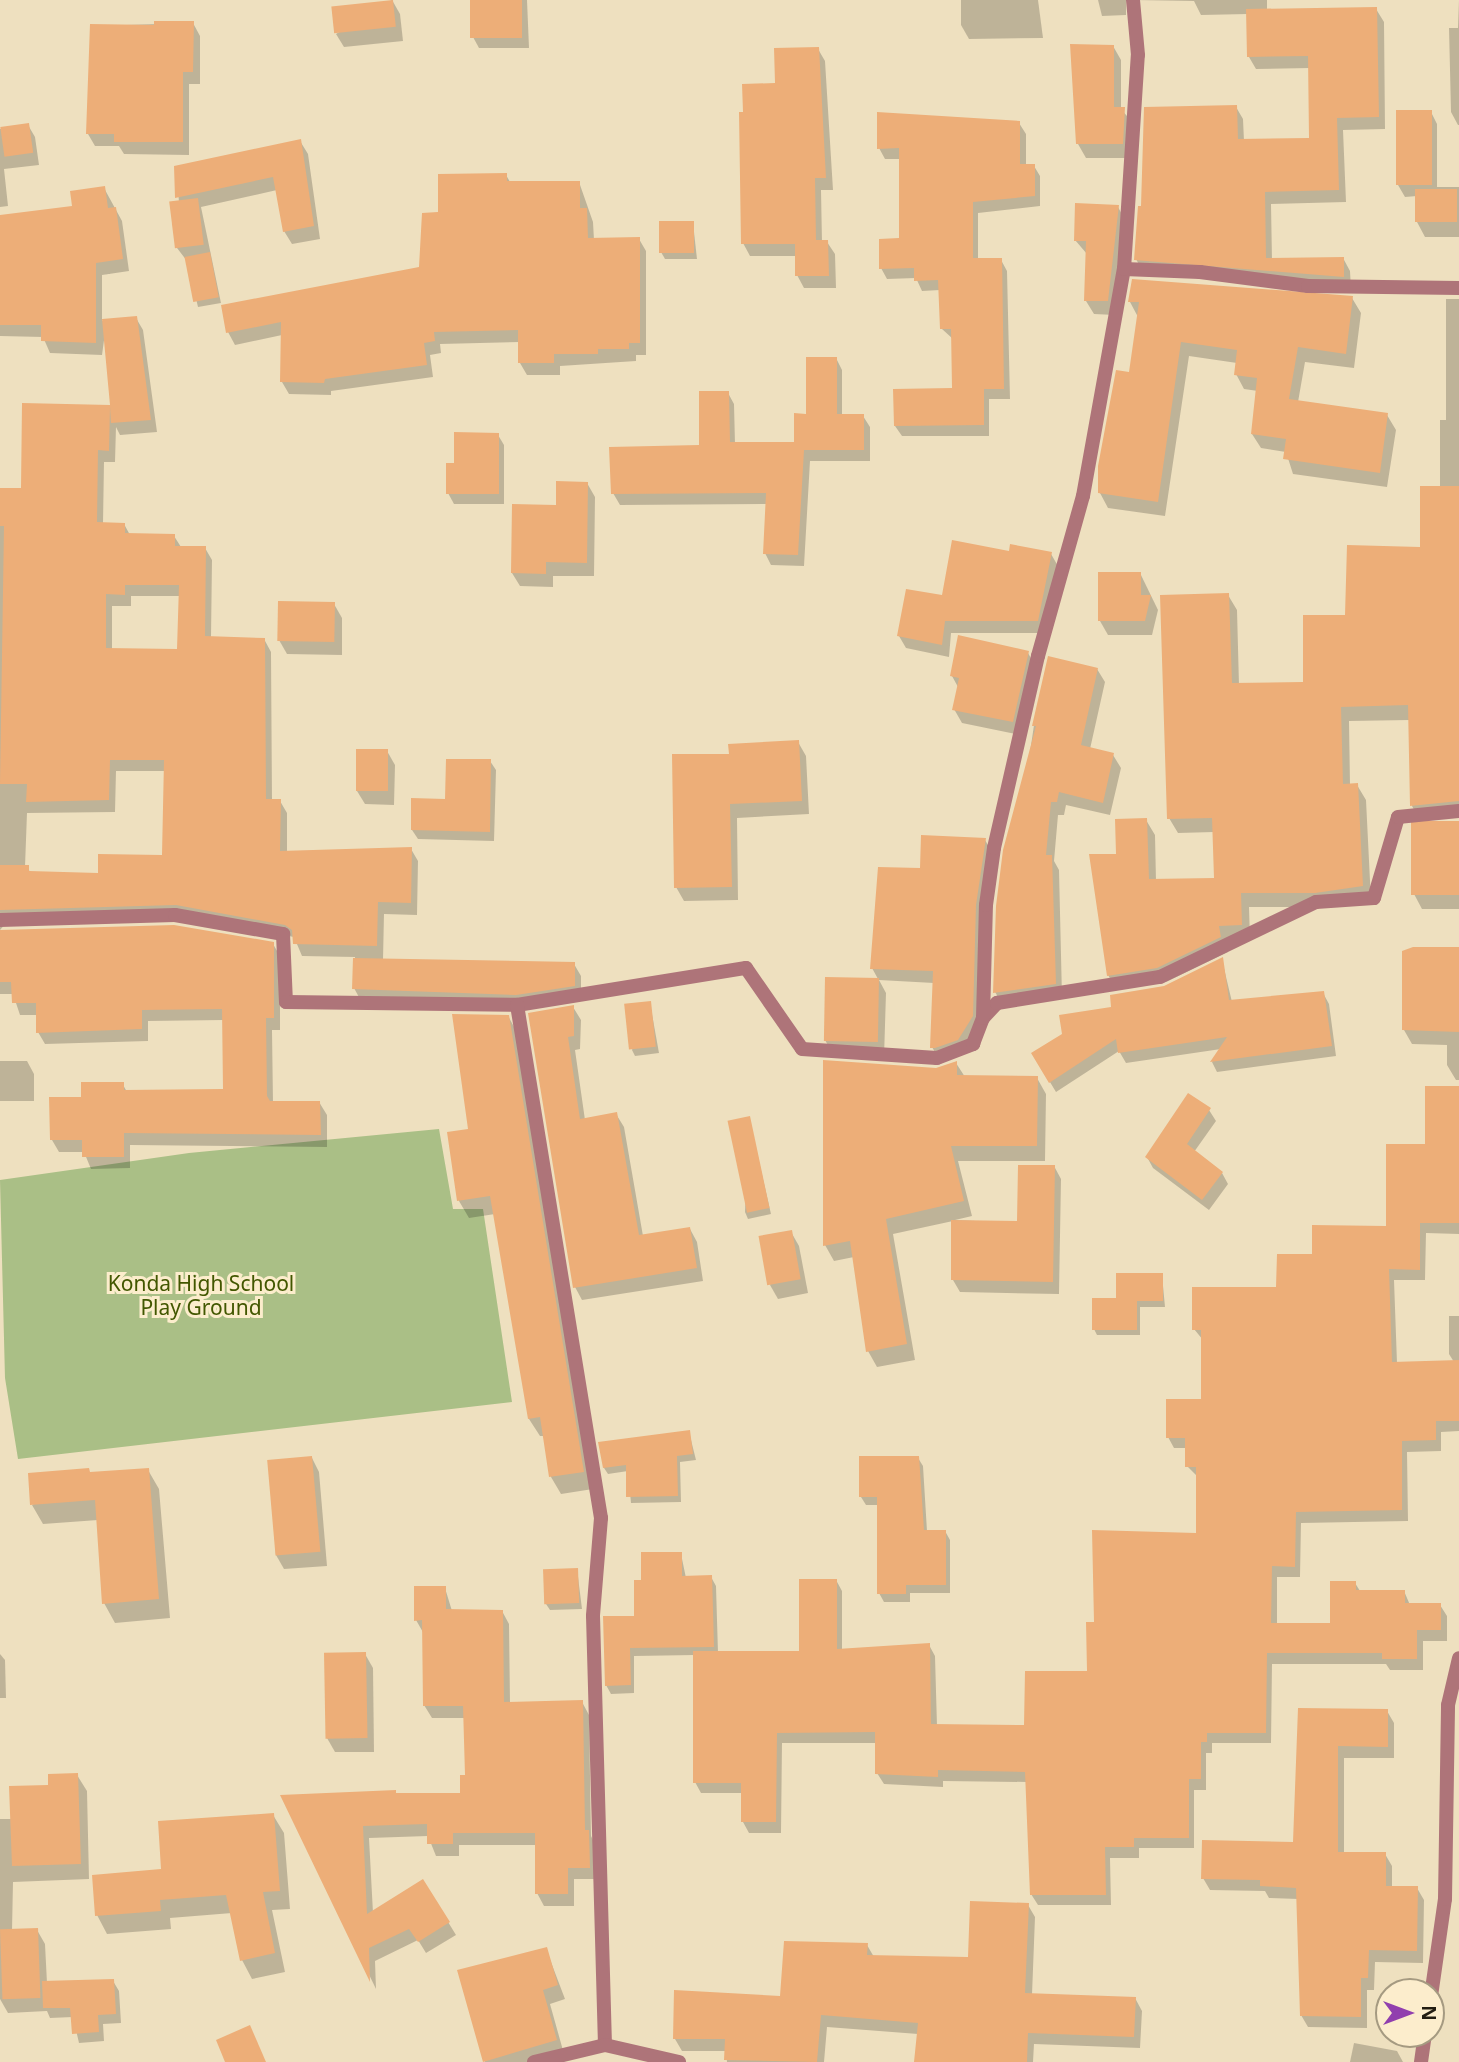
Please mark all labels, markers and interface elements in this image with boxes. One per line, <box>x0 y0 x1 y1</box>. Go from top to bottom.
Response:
park label: Konda High School Play Ground <box>108 1270 294 1320</box>
north arrow <box>1375 1978 1445 2048</box>
text: N <box>1416 2005 1442 2021</box>

